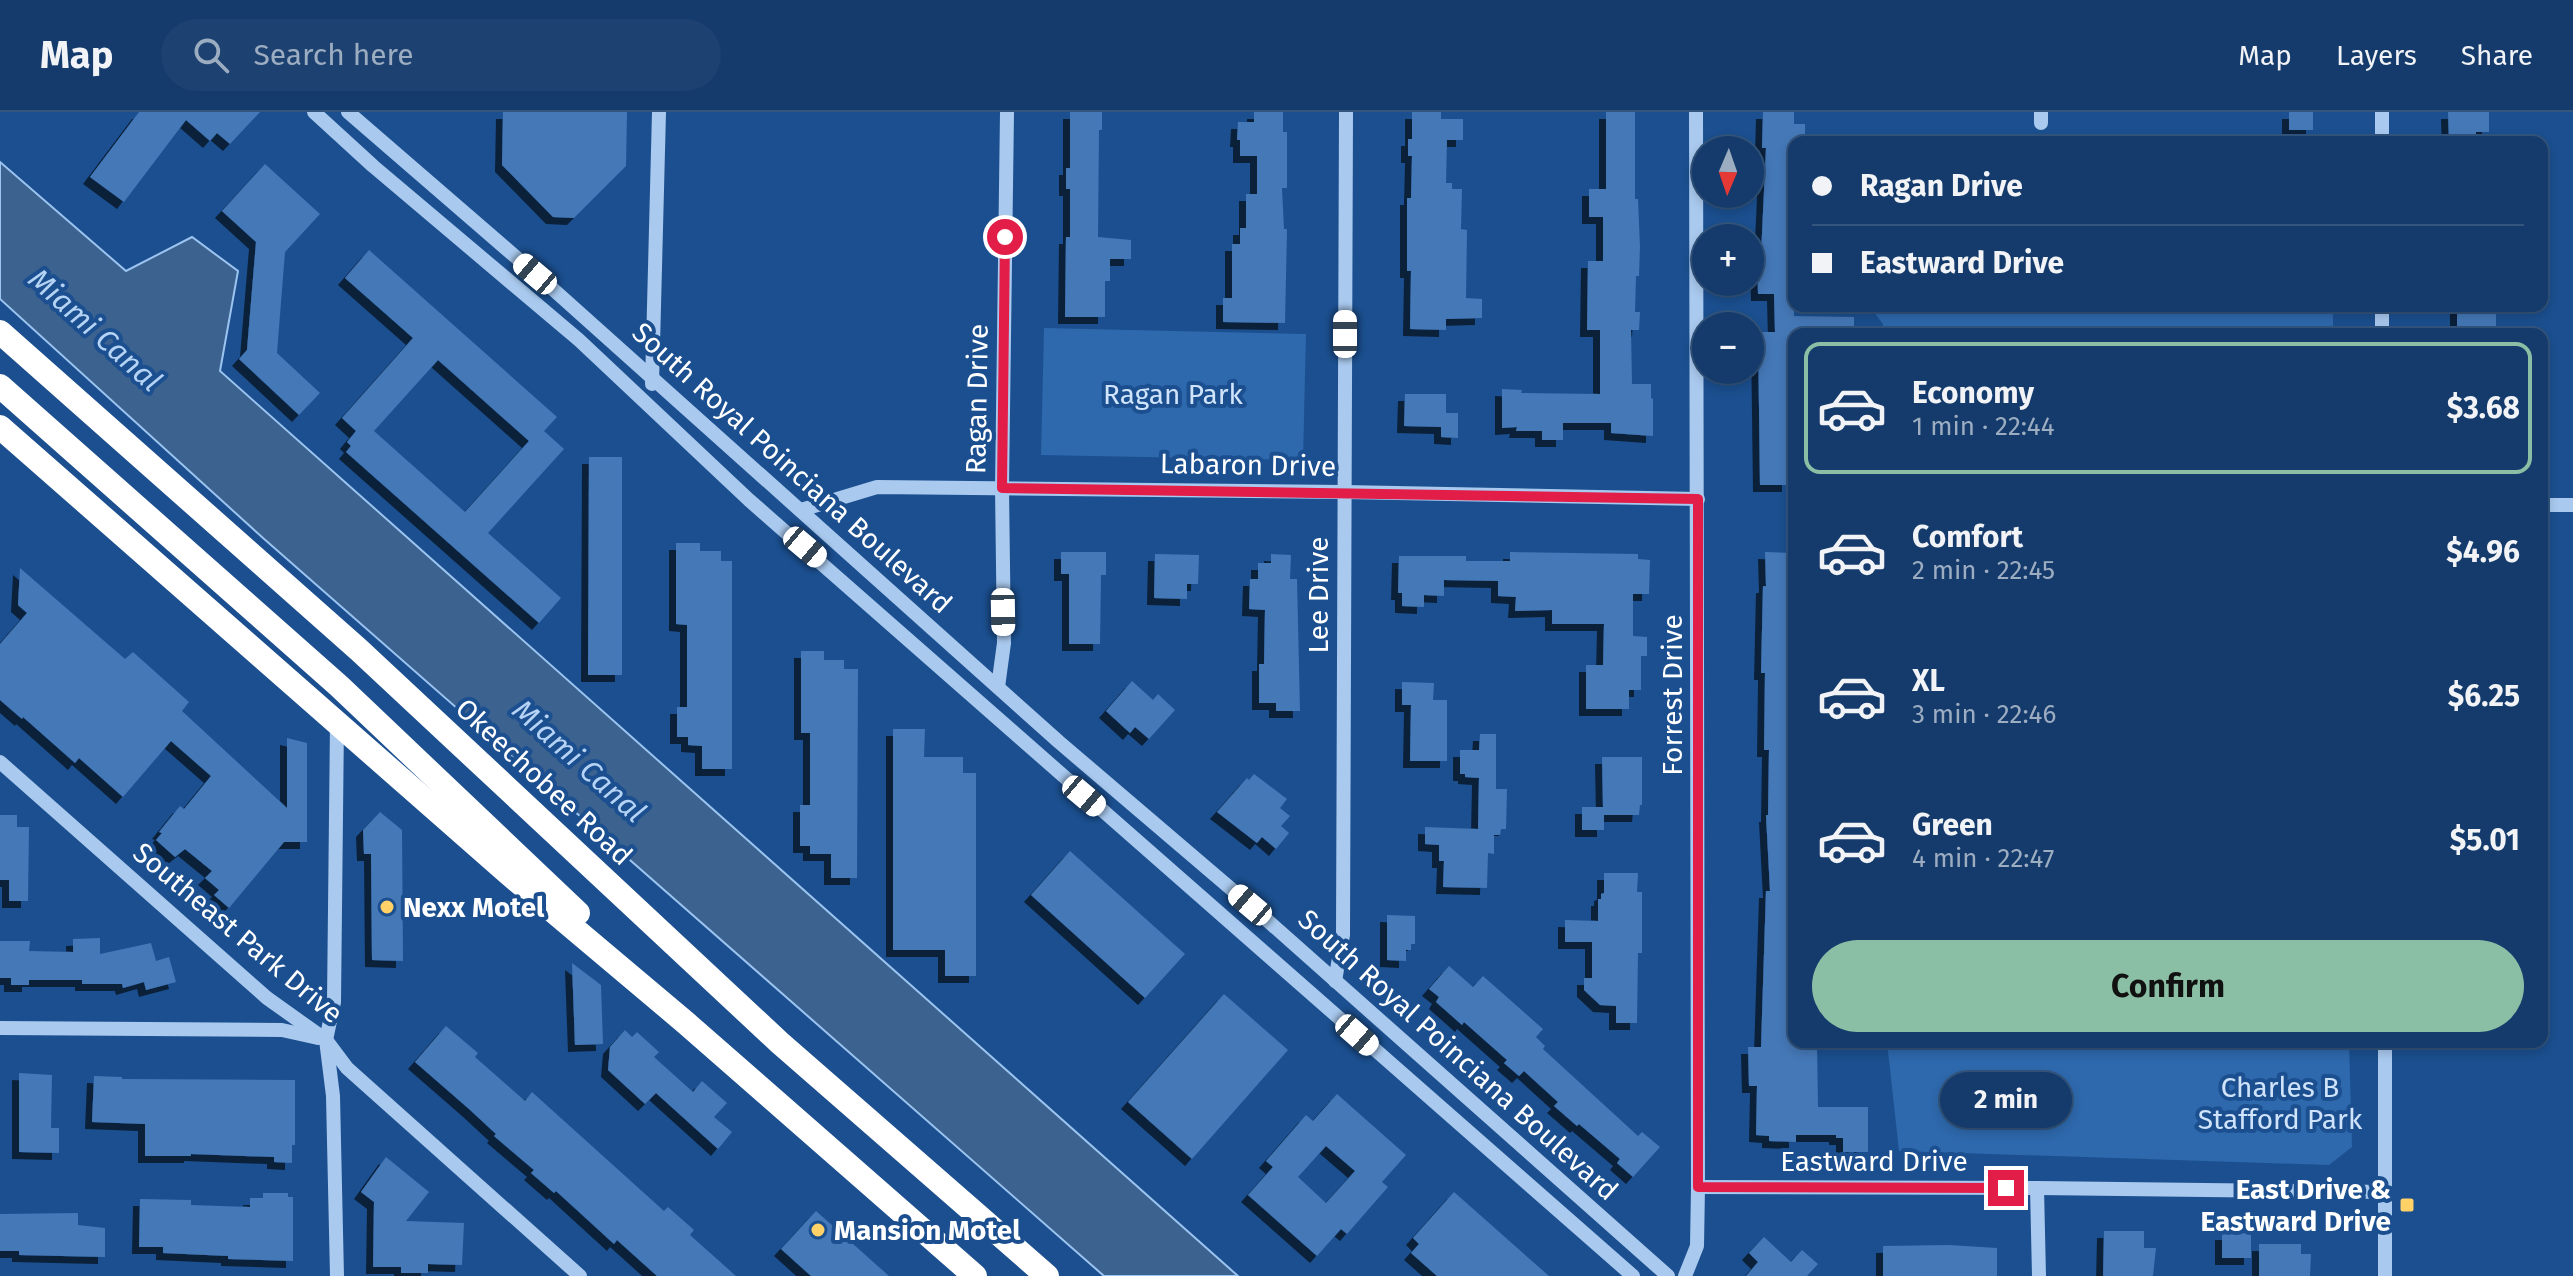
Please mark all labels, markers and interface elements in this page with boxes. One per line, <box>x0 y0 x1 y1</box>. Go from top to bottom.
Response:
search box <box>161 19 721 91</box>
text: Map <box>40 32 113 78</box>
icon: search <box>189 33 233 77</box>
text: Search here <box>253 37 414 73</box>
text: Map <box>2238 39 2292 72</box>
text: Layers <box>2336 39 2417 72</box>
text: Share <box>2461 39 2533 72</box>
north arrow <box>1692 136 1764 208</box>
map controls <box>1692 136 1764 384</box>
text: Ragan Drive <box>1860 168 2023 204</box>
route start <box>987 219 1023 255</box>
button: + <box>1692 224 1764 296</box>
text: Eastward Drive <box>1860 245 2064 281</box>
car <box>509 249 561 299</box>
water label: Miami Canal <box>21 261 169 399</box>
car <box>1333 310 1357 358</box>
button: − <box>1692 312 1764 384</box>
street label: South Royal Poinciana Boulevard <box>626 316 958 620</box>
street label: Ragan Drive <box>959 324 995 474</box>
icon: car <box>1816 372 1888 444</box>
text: Economy <box>1912 375 2034 411</box>
park label: Ragan Park <box>1103 378 1244 411</box>
text: $3.68 <box>2447 390 2520 426</box>
text: 1 min · 22:44 <box>1912 411 2055 442</box>
street label: Labaron Drive <box>1160 447 1336 483</box>
icon: car <box>1816 516 1888 588</box>
text: Comfort <box>1912 519 2023 555</box>
car <box>779 522 831 572</box>
text: $4.96 <box>2446 534 2520 570</box>
street label: Lee Drive <box>1302 537 1335 653</box>
text: 2 min · 22:45 <box>1912 555 2055 586</box>
car <box>991 588 1015 636</box>
street label: Forrest Drive <box>1656 614 1689 776</box>
icon: car <box>1816 660 1888 732</box>
text: XL <box>1912 663 1945 699</box>
text: $6.25 <box>2448 678 2520 714</box>
street label: Okeechobee Road <box>449 692 639 872</box>
water label: Miami Canal <box>505 692 653 830</box>
text: 3 min · 22:46 <box>1912 699 2056 730</box>
car <box>1058 771 1110 821</box>
icon: car <box>1816 804 1888 876</box>
text: Green <box>1912 807 1993 843</box>
text: $5.01 <box>2450 822 2520 858</box>
street label: Southeast Park Drive <box>127 836 349 1030</box>
text: 4 min · 22:47 <box>1912 843 2054 874</box>
car <box>1224 880 1276 930</box>
place label: Nexx Motel <box>403 891 545 924</box>
marker: Nexx Motel <box>378 898 396 916</box>
street label: South Royal Poinciana Boulevard <box>1292 903 1624 1207</box>
button: Confirm <box>1812 940 2524 1032</box>
car <box>1331 1010 1383 1060</box>
park label: Charles B Stafford Park <box>2198 1071 2363 1136</box>
callout: 2 min <box>1940 1072 2072 1128</box>
text: 2 min <box>1974 1084 2038 1115</box>
street label: Eastward Drive <box>1780 1145 1968 1178</box>
route end <box>1988 1170 2024 1206</box>
place label: East Drive & Eastward Drive <box>2200 1173 2391 1238</box>
marker: East Drive & Eastward Drive <box>2398 1196 2416 1214</box>
place label: Mansion Motel <box>834 1214 1021 1247</box>
marker: Mansion Motel <box>809 1221 827 1239</box>

